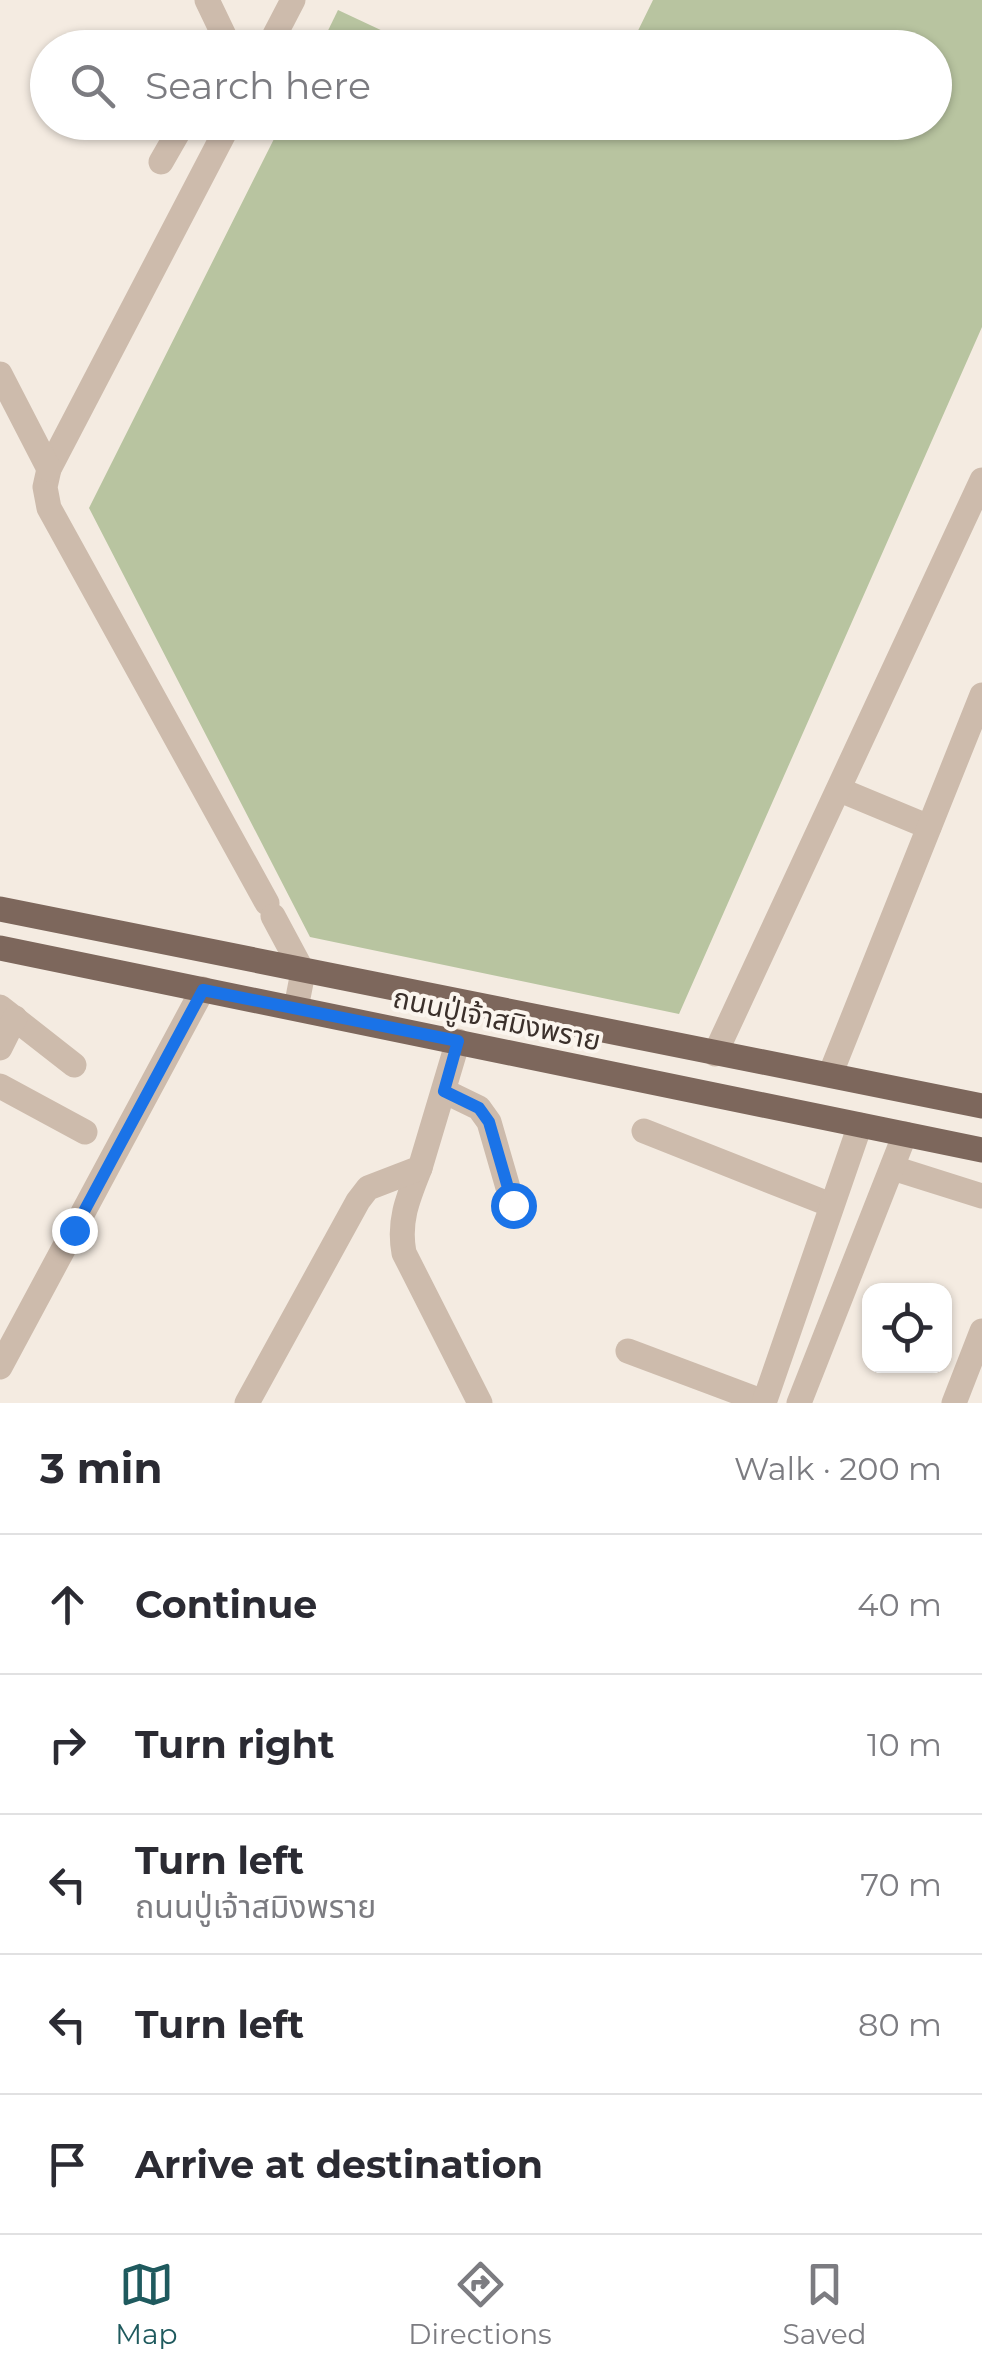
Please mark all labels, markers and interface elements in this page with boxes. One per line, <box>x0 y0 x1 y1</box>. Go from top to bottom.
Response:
search box <box>30 30 952 140</box>
icon: search <box>65 58 120 113</box>
text: Search here <box>145 62 371 109</box>
street label: ถนนปู่เจ้าสมิงพราย <box>390 980 604 1059</box>
route start <box>491 1183 537 1229</box>
route end <box>52 1208 98 1254</box>
map controls <box>862 1283 952 1373</box>
button: locate <box>862 1283 952 1373</box>
text: 3 min <box>40 1442 162 1494</box>
text: Walk · 200 m <box>734 1449 942 1488</box>
icon: ahead <box>40 1577 95 1632</box>
text: Continue <box>135 1581 317 1628</box>
text: 40 m <box>857 1585 942 1624</box>
icon: right <box>40 1717 95 1772</box>
text: Turn right <box>135 1721 334 1768</box>
text: 10 m <box>867 1725 942 1764</box>
text: Turn left <box>135 1837 304 1884</box>
icon: left <box>40 1857 95 1912</box>
text: 70 m <box>860 1865 942 1904</box>
text: ถนนปู่เจ้าสมิงพราย <box>135 1887 376 1926</box>
icon: left <box>40 1997 95 2052</box>
text: Turn left <box>135 2001 304 2048</box>
text: 80 m <box>858 2005 942 2044</box>
icon: arrive <box>40 2137 95 2192</box>
text: Arrive at destination <box>135 2141 543 2188</box>
tab: Map <box>115 2257 178 2351</box>
tab: Directions <box>408 2257 552 2351</box>
tab: Saved <box>782 2257 867 2351</box>

